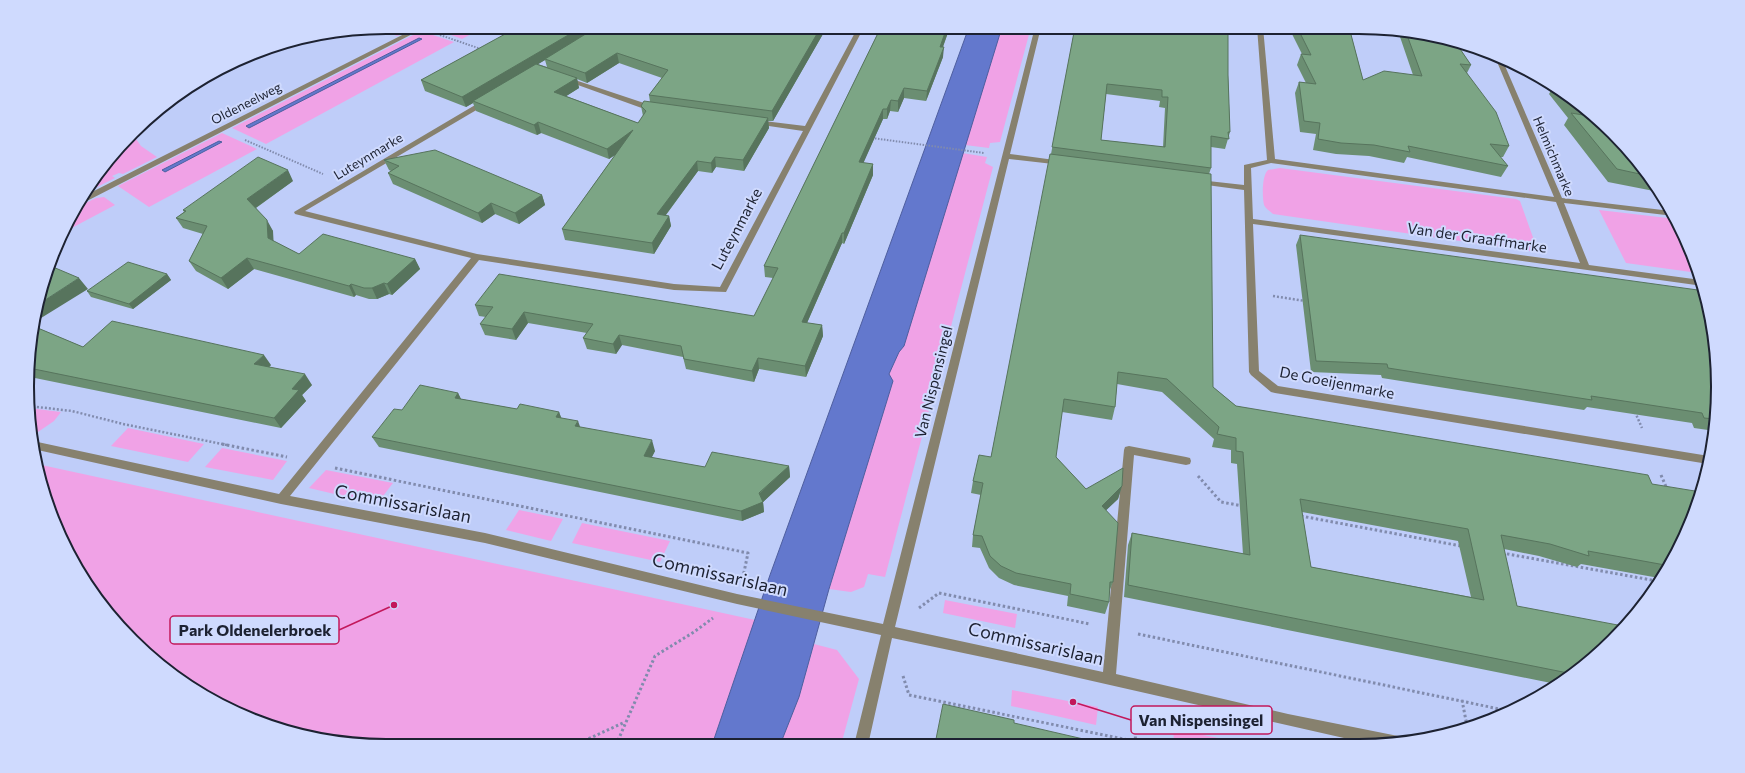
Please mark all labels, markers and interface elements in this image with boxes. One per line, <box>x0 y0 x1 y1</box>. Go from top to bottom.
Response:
street label: Oldeneelweg <box>208 78 284 128</box>
street label: Helmichmarke <box>1530 114 1578 199</box>
street label: Luteynmarke <box>331 129 406 183</box>
street label: Luteynmarke <box>707 185 765 272</box>
street label: Van der Graaffmarke <box>1406 218 1548 256</box>
street label: Van Nispensingel <box>910 324 956 440</box>
street label: De Goeijenmarke <box>1278 362 1396 402</box>
street label: Commissarislaan <box>333 479 473 527</box>
street label: Commissarislaan <box>650 548 790 600</box>
callout: Park Oldenelerbroek <box>170 616 339 644</box>
street label: Commissarislaan <box>966 617 1106 669</box>
text: Park Oldenelerbroek <box>179 620 332 639</box>
callout: Van Nispensingel <box>1131 706 1272 734</box>
text: Van Nispensingel <box>1139 710 1263 729</box>

